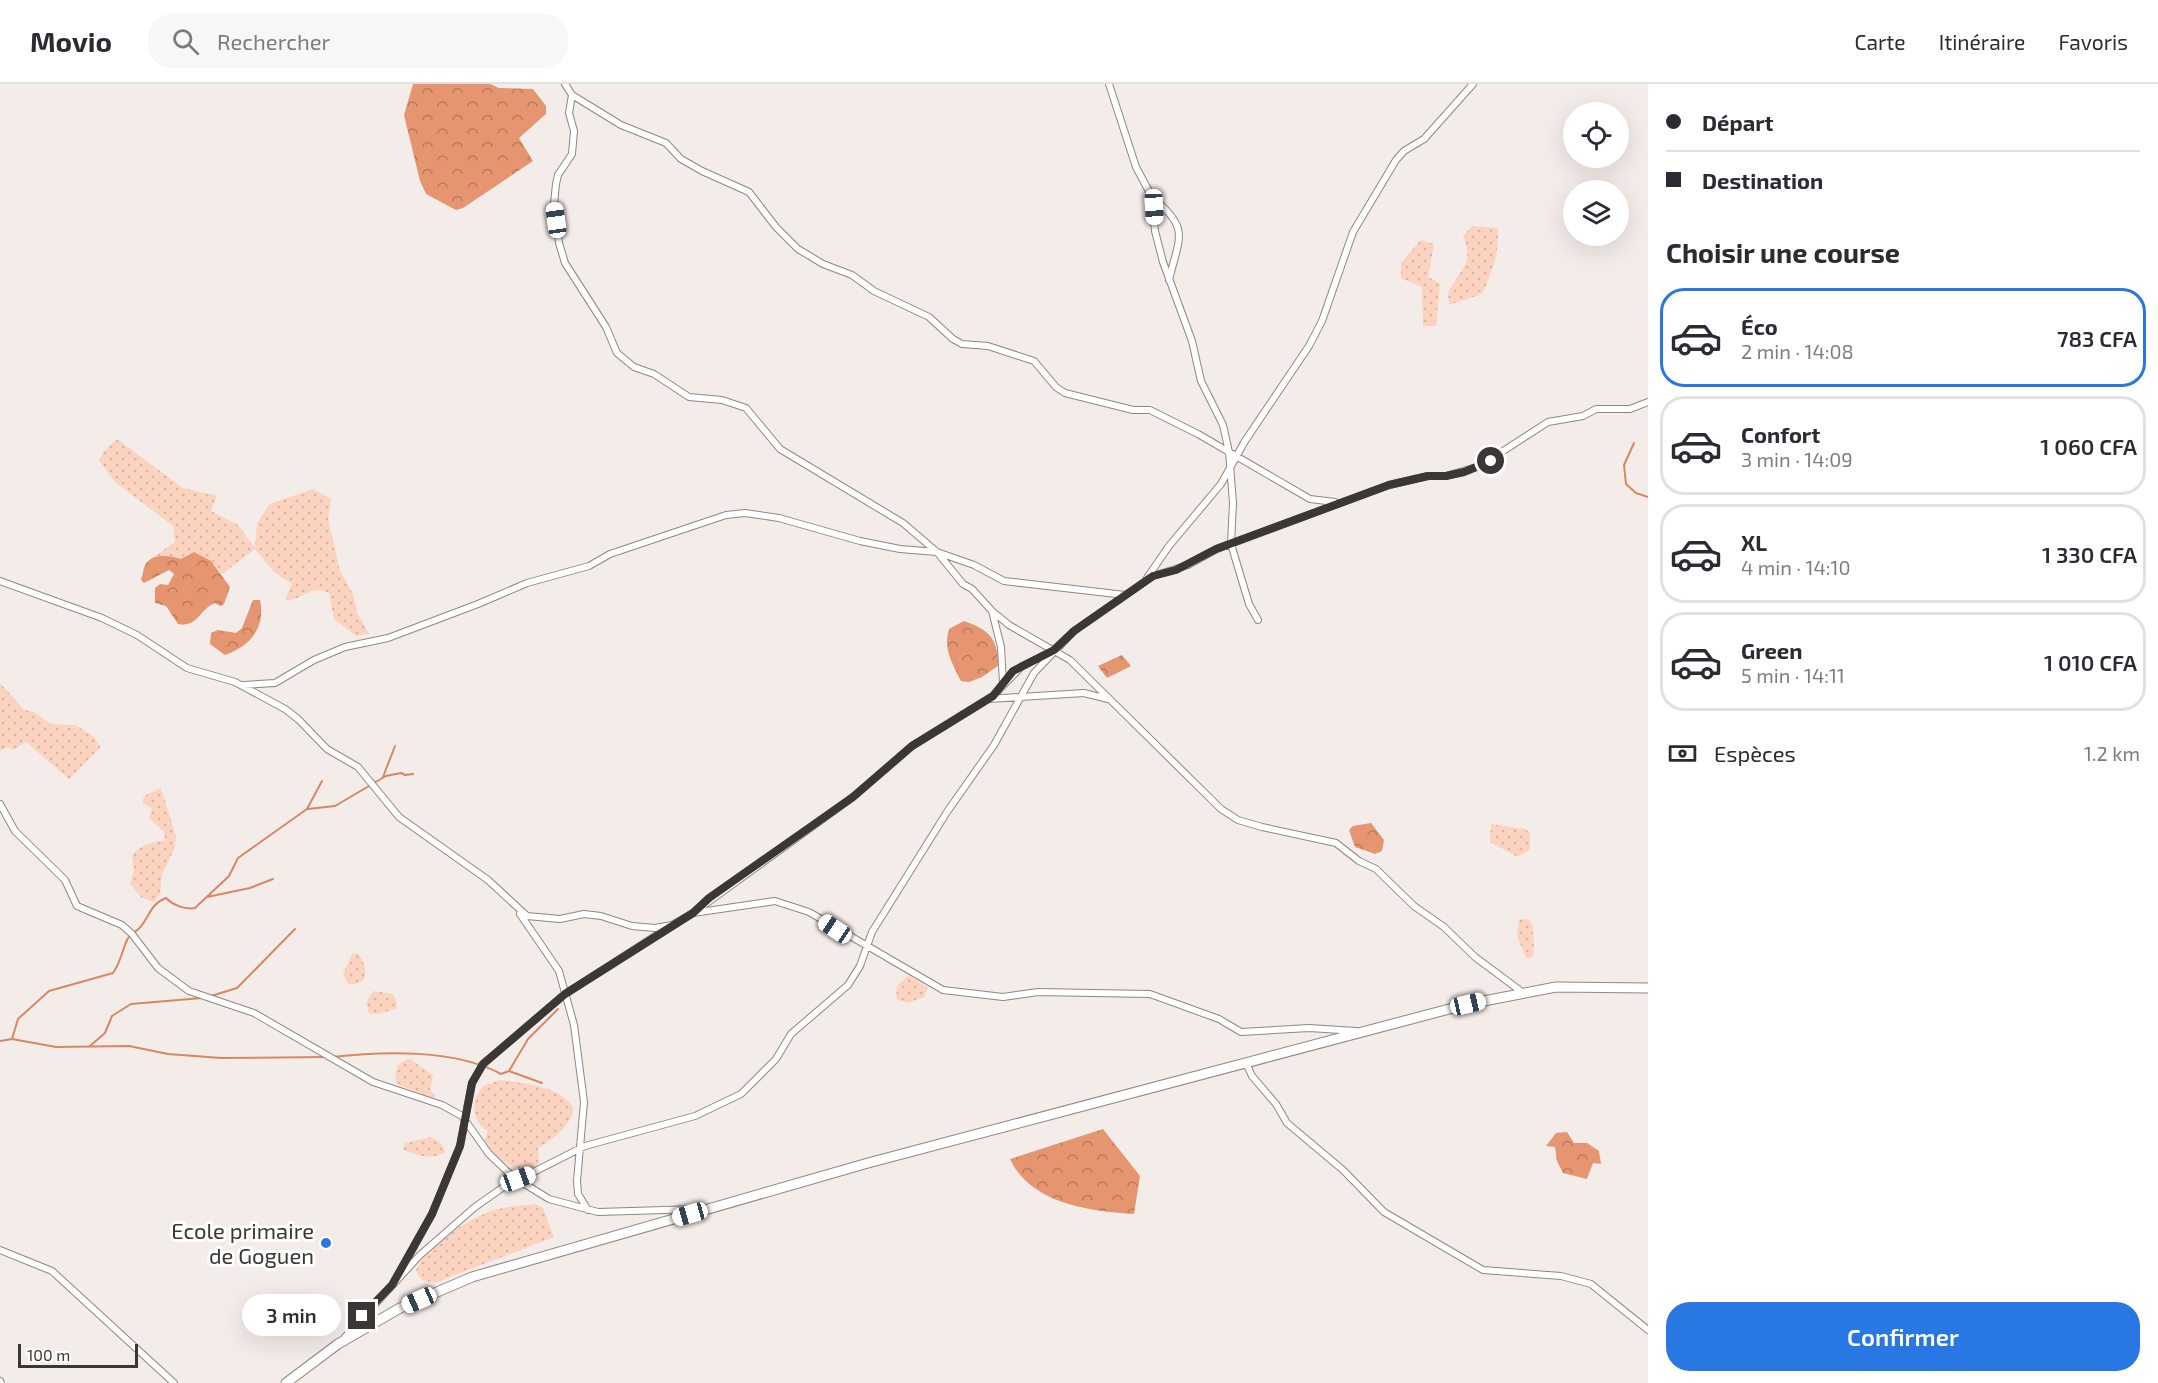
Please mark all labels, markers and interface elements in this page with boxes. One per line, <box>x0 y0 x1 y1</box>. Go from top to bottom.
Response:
search box <box>148 14 568 68</box>
text: Movio <box>30 24 112 58</box>
icon: search <box>169 25 202 58</box>
text: Rechercher <box>217 28 330 54</box>
text: Carte <box>1854 29 1906 54</box>
text: Itinéraire <box>1939 29 2025 54</box>
text: Favoris <box>2058 29 2128 54</box>
map controls <box>1563 102 1629 246</box>
button: locate <box>1563 102 1629 168</box>
text: Départ <box>1702 109 1774 135</box>
text: Destination <box>1702 167 1823 193</box>
button: layers <box>1563 180 1629 246</box>
car <box>1144 189 1164 225</box>
car <box>545 201 567 239</box>
text: Choisir une course <box>1666 236 1900 268</box>
icon: car <box>1669 311 1723 365</box>
text: Éco <box>1741 313 1778 339</box>
text: 783 CFA <box>2057 325 2137 351</box>
text: 2 min · 14:08 <box>1741 339 1854 363</box>
icon: car <box>1669 419 1723 473</box>
text: Confort <box>1741 421 1820 447</box>
text: 1 060 CFA <box>2040 433 2137 459</box>
route start <box>1477 447 1504 474</box>
text: 3 min · 14:09 <box>1741 447 1853 471</box>
icon: car <box>1669 527 1723 581</box>
text: XL <box>1741 529 1767 555</box>
text: 1 330 CFA <box>2042 541 2137 567</box>
text: 4 min · 14:10 <box>1741 555 1851 579</box>
icon: car <box>1669 635 1723 689</box>
text: Green <box>1741 637 1803 663</box>
text: 1 010 CFA <box>2044 649 2137 675</box>
text: 5 min · 14:11 <box>1741 663 1845 687</box>
icon: cash <box>1666 737 1699 770</box>
text: Espèces <box>1714 740 1796 766</box>
text: 1.2 km <box>2084 741 2140 765</box>
car <box>815 911 855 947</box>
car <box>1448 991 1488 1017</box>
car <box>498 1164 538 1194</box>
car <box>670 1200 710 1228</box>
place label: Ecole primaire de Goguen <box>171 1217 314 1268</box>
marker: Ecole primaire de Goguen <box>319 1236 333 1250</box>
car <box>399 1284 439 1316</box>
callout: 3 min <box>242 1295 341 1337</box>
route end <box>348 1302 375 1329</box>
button: Confirmer <box>1666 1302 2140 1371</box>
text: 3 min <box>266 1303 317 1327</box>
scale bar <box>18 1341 138 1368</box>
text: 100 m <box>27 1345 70 1364</box>

